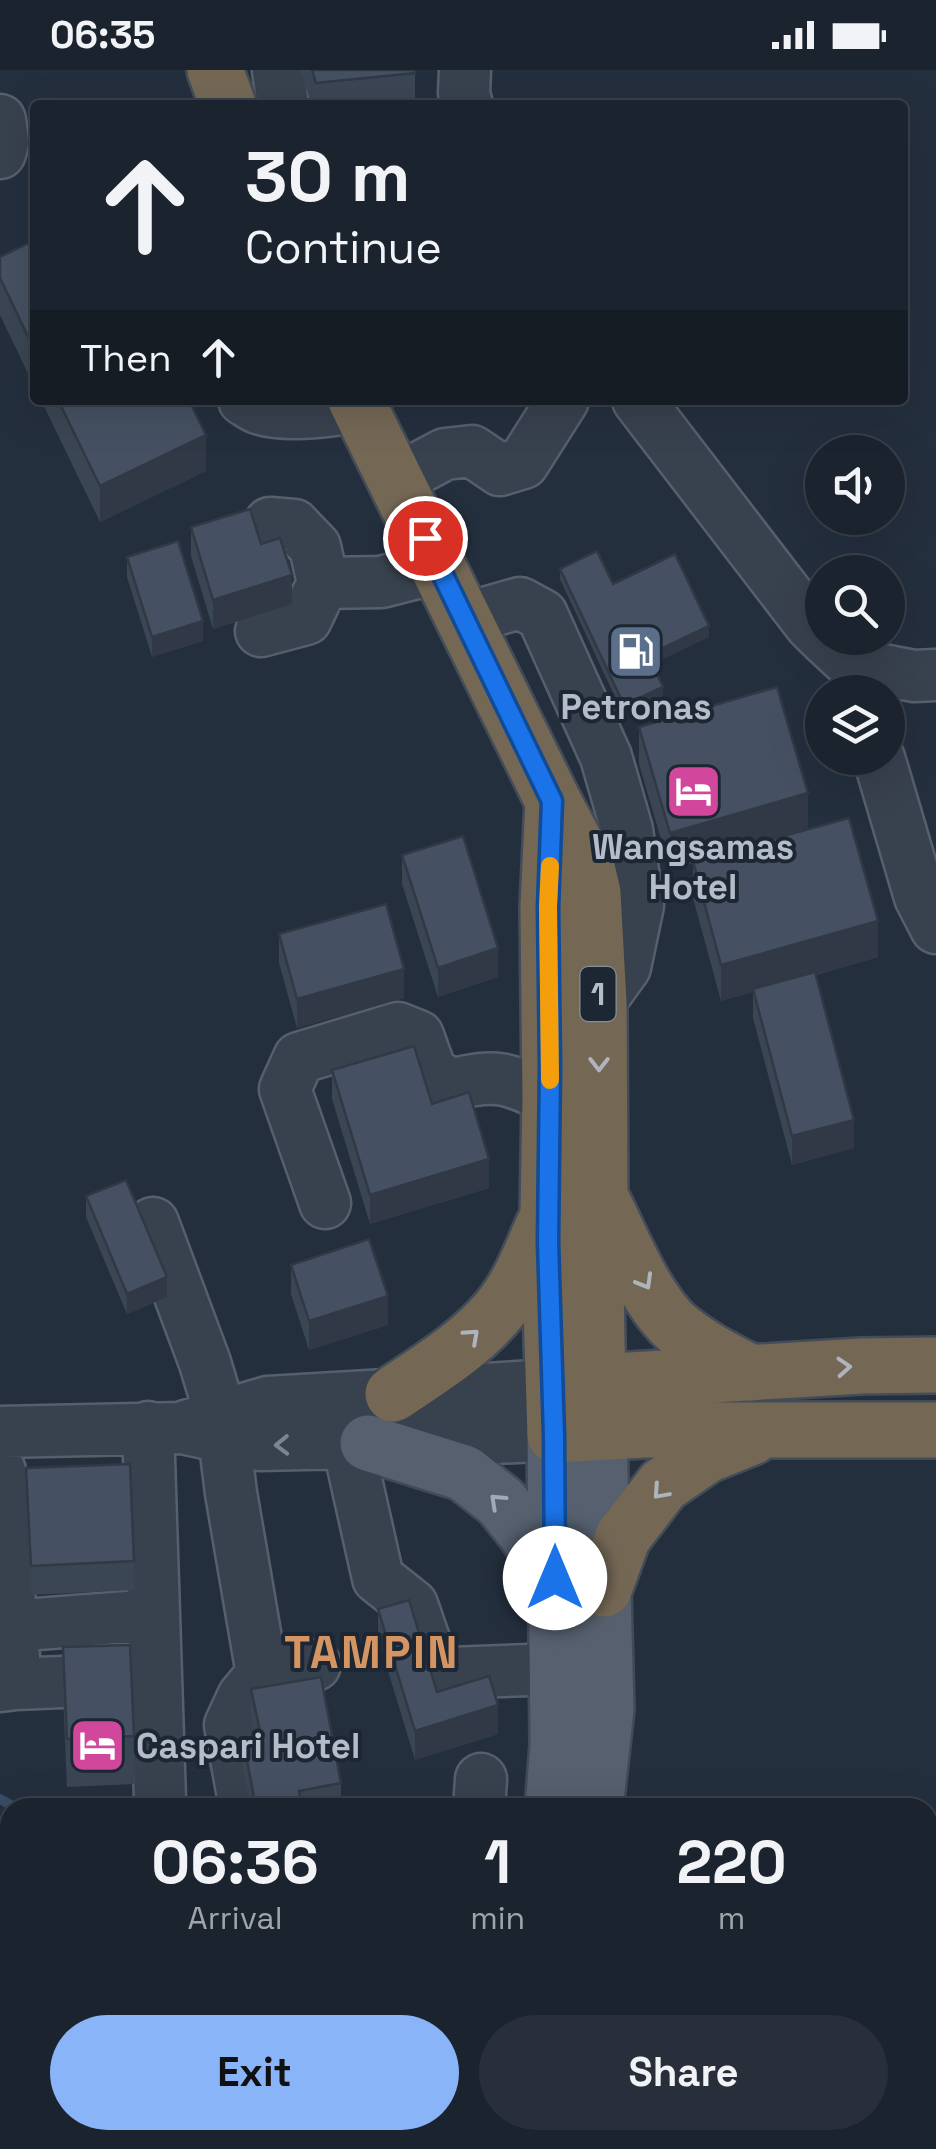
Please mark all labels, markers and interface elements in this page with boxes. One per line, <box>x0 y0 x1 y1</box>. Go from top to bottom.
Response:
text: 06:35 <box>50 11 155 59</box>
text: 30 m <box>245 132 410 221</box>
icon: ahead <box>80 140 210 270</box>
text: Continue <box>245 219 442 276</box>
icon: ahead <box>191 330 246 385</box>
text: Then <box>80 334 171 382</box>
map controls <box>805 435 905 775</box>
button: sound <box>805 435 905 535</box>
pin <box>383 496 468 581</box>
icon: arrive <box>398 511 453 566</box>
button: search <box>805 555 905 655</box>
fuel station icon: Petronas <box>606 621 666 681</box>
button: layers <box>805 675 905 775</box>
place label: Petronas <box>561 685 711 729</box>
hotel icon: Wangsamas Hotel <box>663 761 723 821</box>
place label: Wangsamas Hotel <box>592 825 794 909</box>
road number: 1 <box>580 967 616 1021</box>
one-way arrow <box>588 1058 610 1073</box>
one-way arrow <box>633 1271 652 1289</box>
one-way arrow <box>460 1330 479 1348</box>
one-way arrow <box>836 1357 852 1378</box>
one-way arrow <box>274 1434 290 1455</box>
one-way arrow <box>653 1480 671 1499</box>
one-way arrow <box>490 1495 509 1513</box>
position arrow <box>503 1526 607 1630</box>
district label: TAMPIN <box>284 1624 460 1681</box>
hotel icon: Caspari Hotel <box>67 1716 127 1776</box>
place label: Caspari Hotel <box>136 1724 360 1768</box>
text: 06:36 <box>151 1824 319 1901</box>
text: 1 <box>484 1824 511 1901</box>
text: 220 <box>676 1824 787 1901</box>
text: Arrival <box>188 1898 283 1938</box>
text: min <box>470 1898 525 1938</box>
text: m <box>718 1898 745 1938</box>
button: Exit <box>50 2015 459 2130</box>
button: Share <box>479 2015 888 2130</box>

